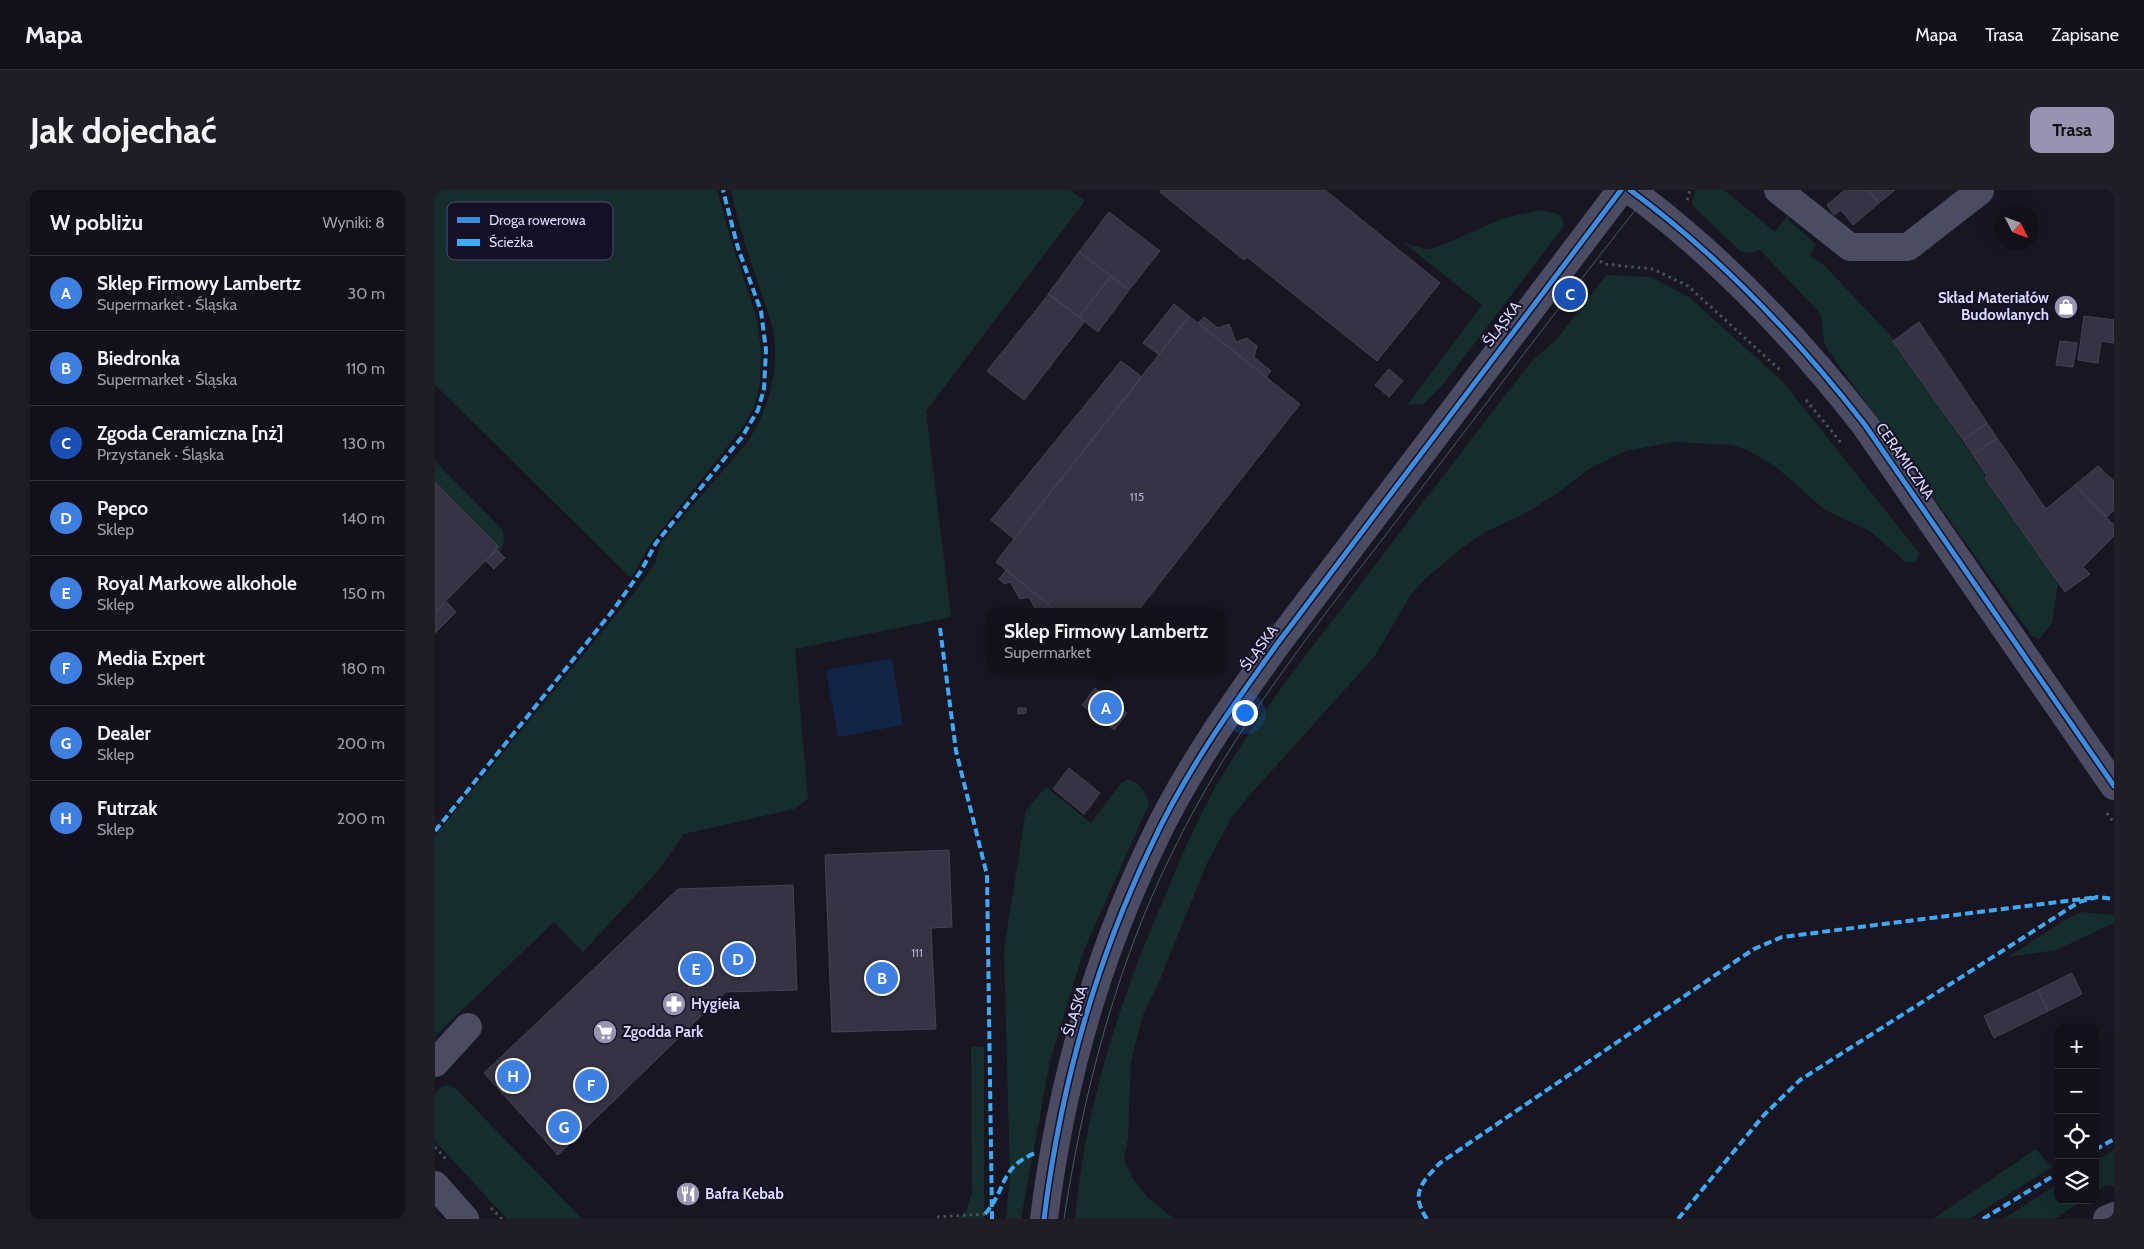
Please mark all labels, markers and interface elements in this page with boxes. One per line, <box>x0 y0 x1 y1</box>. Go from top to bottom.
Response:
text: Mapa <box>25 20 82 49</box>
text: Mapa <box>1915 24 1957 46</box>
text: Trasa <box>1985 24 2023 46</box>
text: Zapisane <box>2051 24 2119 46</box>
button: Trasa <box>2030 107 2114 153</box>
text: Jak dojechać <box>30 109 217 152</box>
legend <box>447 202 613 260</box>
north arrow <box>1994 205 2039 250</box>
text: W pobliżu <box>50 210 143 235</box>
text: Droga rowerowa <box>489 211 586 229</box>
text: Wyniki: 8 <box>322 213 385 232</box>
text: Ścieżka <box>489 233 533 251</box>
text: Sklep Firmowy Lambertz <box>97 272 301 295</box>
pin: C <box>1554 275 1586 313</box>
text: A <box>61 284 71 303</box>
text: 30 m <box>348 284 385 303</box>
place label: Skład Materiałów Budowlanych <box>1938 289 2049 324</box>
shop icon: Skład Materiałów Budowlanych <box>2053 294 2079 320</box>
text: Supermarket · Śląska <box>97 295 237 314</box>
street label: ŚLĄSKA <box>1478 297 1525 350</box>
text: Biedronka <box>97 347 180 370</box>
text: B <box>61 359 71 378</box>
text: 110 m <box>346 359 385 378</box>
text: Supermarket · Śląska <box>97 370 237 389</box>
street label: CERAMICZNA <box>1872 419 1938 503</box>
text: Zgoda Ceramiczna [nż] <box>97 422 283 445</box>
text: C <box>61 434 71 453</box>
text: 130 m <box>342 434 385 453</box>
text: Przystanek · Śląska <box>97 445 224 464</box>
house number: 115 <box>1130 489 1144 504</box>
text: Pepco <box>97 497 148 520</box>
text: D <box>60 509 72 528</box>
text: 140 m <box>342 509 385 528</box>
text: Sklep <box>97 520 134 539</box>
text: Royal Markowe alkohole <box>97 572 297 595</box>
text: E <box>61 584 71 603</box>
text: 150 m <box>342 584 385 603</box>
text: Sklep <box>97 595 134 614</box>
popup <box>987 608 1225 673</box>
text: Sklep Firmowy Lambertz <box>1004 620 1208 643</box>
street label: ŚLĄSKA <box>1236 620 1282 674</box>
text: Supermarket <box>1004 643 1091 662</box>
text: Media Expert <box>97 647 205 670</box>
text: F <box>62 659 70 678</box>
text: 180 m <box>341 659 385 678</box>
text: Sklep <box>97 670 134 689</box>
pin: A <box>1090 689 1122 727</box>
your location <box>1232 700 1258 726</box>
text: Dealer <box>97 722 151 745</box>
text: G <box>61 734 71 753</box>
text: 200 m <box>337 734 385 753</box>
text: Sklep <box>97 745 134 764</box>
text: Futrzak <box>97 797 157 820</box>
text: H <box>60 809 72 828</box>
text: 200 m <box>337 809 385 828</box>
text: Sklep <box>97 820 134 839</box>
pin: D <box>722 940 754 978</box>
house number: 111 <box>911 945 923 960</box>
pin: E <box>680 950 712 988</box>
pin: B <box>866 959 898 997</box>
street label: ŚLĄSKA <box>1058 982 1091 1039</box>
pharmacy icon: Hygieia <box>661 991 687 1017</box>
place label: Hygieia <box>691 995 741 1013</box>
supermarket icon: Zgodda Park <box>592 1019 618 1045</box>
place label: Zgodda Park <box>623 1023 704 1041</box>
map controls <box>2054 1024 2099 1204</box>
button: + <box>2054 1024 2099 1069</box>
pin: H <box>497 1057 529 1095</box>
pin: F <box>575 1066 607 1104</box>
button: − <box>2054 1069 2099 1114</box>
pin: G <box>548 1108 580 1146</box>
button: locate <box>2054 1114 2099 1159</box>
button: layers <box>2054 1159 2099 1204</box>
restaurant icon: Bafra Kebab <box>675 1181 701 1207</box>
place label: Bafra Kebab <box>705 1185 784 1203</box>

